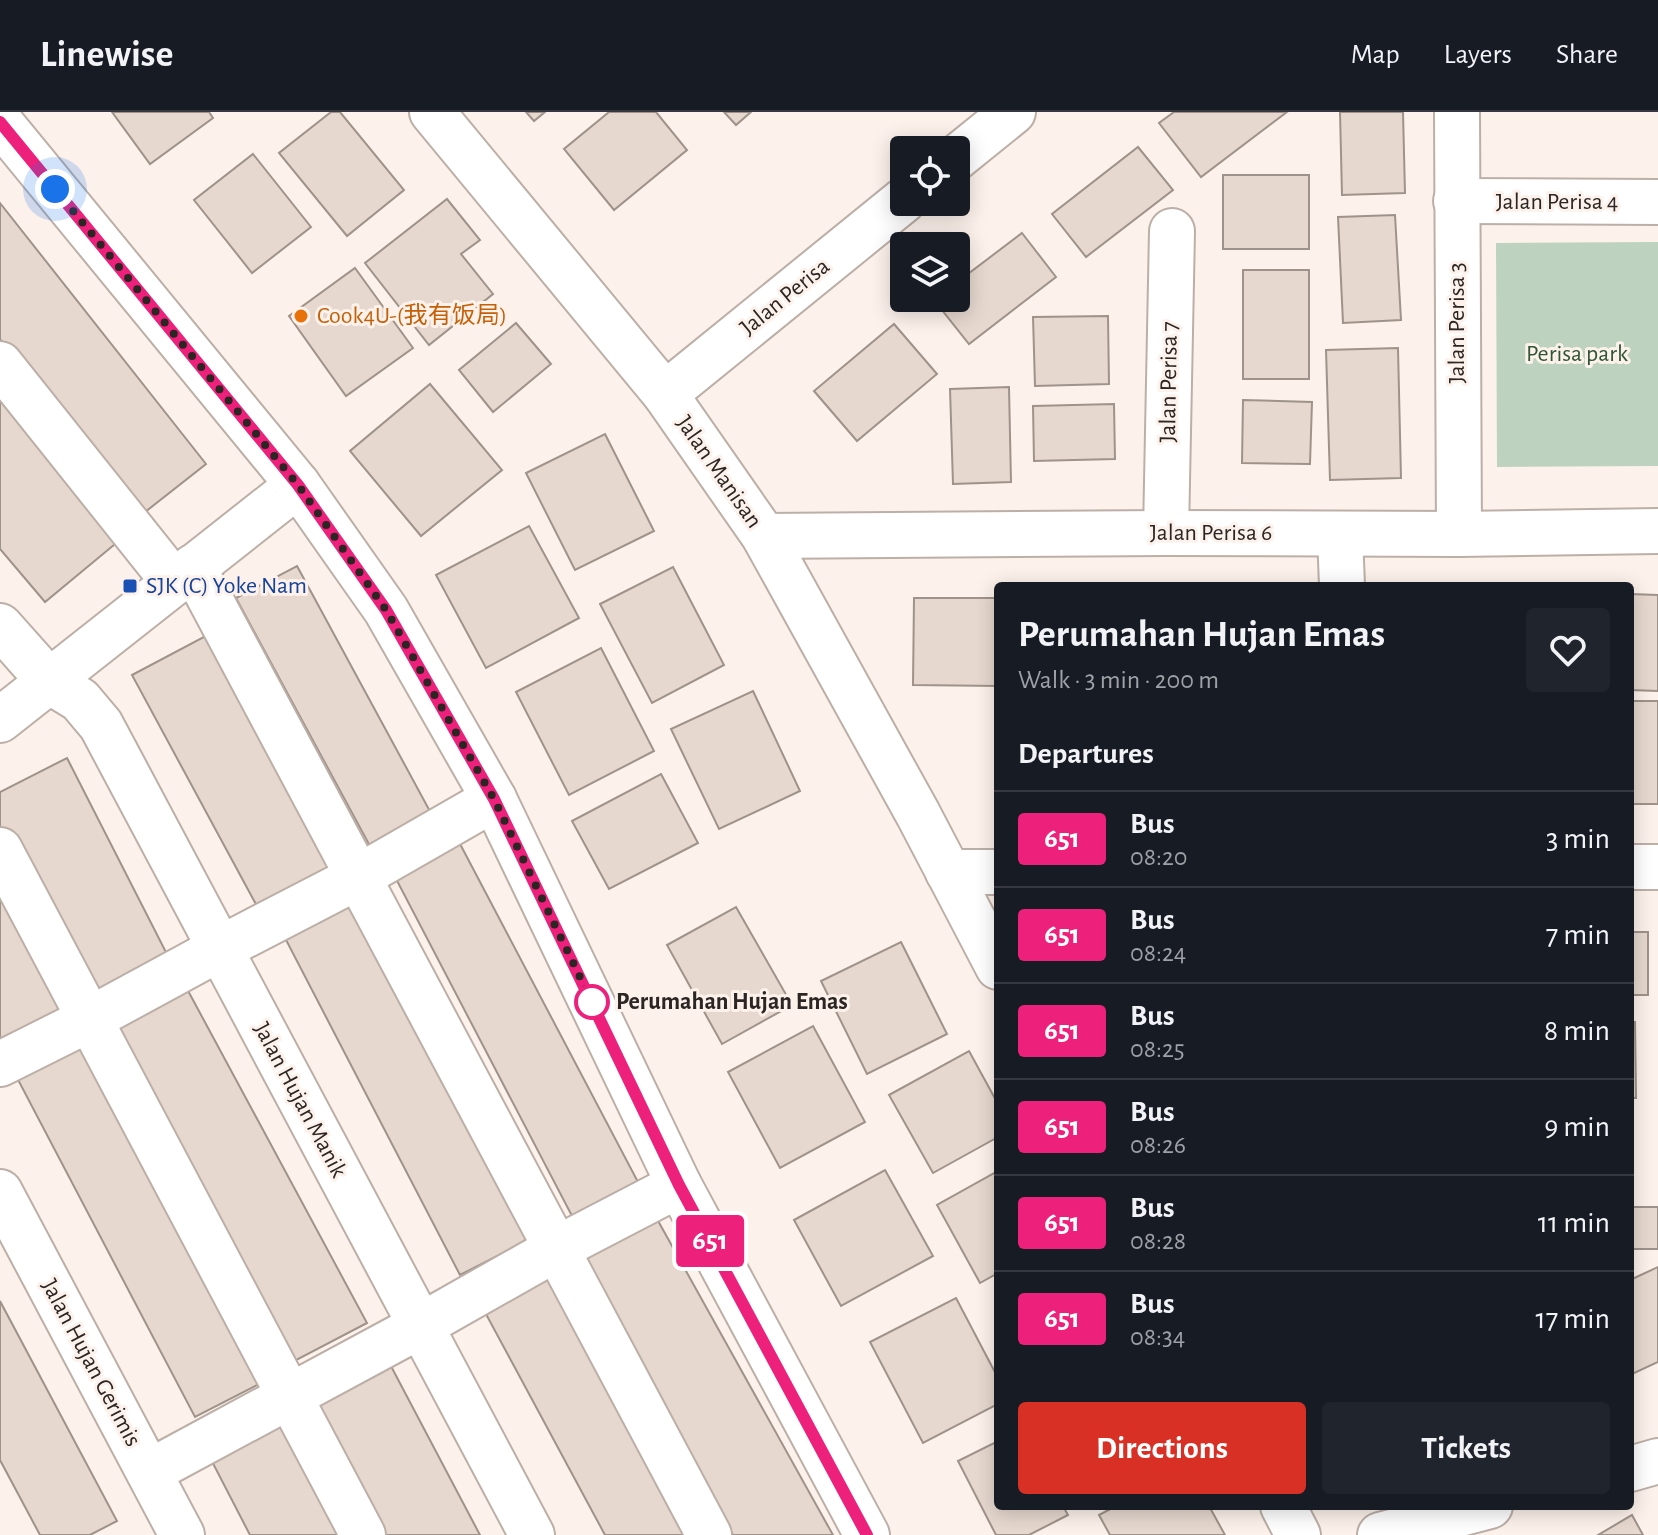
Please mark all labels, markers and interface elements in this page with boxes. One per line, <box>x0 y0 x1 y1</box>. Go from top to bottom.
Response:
text: Linewise <box>40 36 173 74</box>
text: Map <box>1351 41 1400 69</box>
text: Layers <box>1444 41 1512 69</box>
text: Share <box>1556 41 1618 69</box>
map controls <box>890 136 970 312</box>
button: locate <box>890 136 970 216</box>
your location <box>35 169 75 209</box>
street label: Jalan Perisa 4 <box>1496 190 1618 214</box>
button: layers <box>890 232 970 312</box>
street label: Jalan Perisa <box>736 254 834 340</box>
street label: Jalan Perisa 3 <box>1445 262 1469 384</box>
place label: Cook4U-(我有饭局) <box>317 302 507 328</box>
marker: Cook4U-(我有饭局) <box>292 307 310 325</box>
street label: Jalan Perisa 7 <box>1156 321 1182 443</box>
park label: Perisa park <box>1526 342 1628 366</box>
street label: Jalan Manisan <box>672 411 766 533</box>
street label: Jalan Perisa 6 <box>1150 521 1272 545</box>
place label: SJK (C) Yoke Nam <box>146 574 307 598</box>
marker: SJK (C) Yoke Nam <box>121 577 139 595</box>
button: heart <box>1526 608 1610 692</box>
text: Perumahan Hujan Emas <box>1018 616 1385 654</box>
text: Walk · 3 min · 200 m <box>1018 667 1219 693</box>
text: Departures <box>1018 739 1154 769</box>
text: Bus <box>1130 809 1175 839</box>
text: 3 min <box>1546 824 1610 854</box>
text: 651 <box>1044 825 1080 853</box>
text: 08:20 <box>1130 844 1188 870</box>
text: Bus <box>1130 905 1175 935</box>
text: 7 min <box>1546 920 1610 950</box>
text: 651 <box>1044 921 1080 949</box>
text: 08:24 <box>1130 940 1186 966</box>
marker: Perumahan Hujan Emas <box>575 985 609 1019</box>
place label: Perumahan Hujan Emas <box>616 990 848 1014</box>
text: Bus <box>1130 1001 1175 1031</box>
text: 8 min <box>1544 1016 1610 1046</box>
text: 651 <box>1044 1017 1080 1045</box>
street label: Jalan Hujan Manik <box>249 1019 351 1182</box>
text: 08:25 <box>1130 1036 1185 1062</box>
text: Bus <box>1130 1097 1175 1127</box>
text: 9 min <box>1544 1112 1610 1142</box>
text: 651 <box>1044 1113 1080 1141</box>
text: 08:26 <box>1130 1132 1186 1158</box>
text: Bus <box>1130 1193 1175 1223</box>
text: 11 min <box>1538 1208 1610 1238</box>
text: 651 <box>1044 1209 1080 1237</box>
line badge: 651 <box>664 1215 756 1267</box>
text: 651 <box>692 1227 728 1255</box>
text: 08:28 <box>1130 1228 1186 1254</box>
street label: Jalan Hujan Gerimis <box>37 1275 145 1451</box>
text: Bus <box>1130 1289 1175 1319</box>
text: 17 min <box>1535 1304 1610 1334</box>
text: 651 <box>1044 1305 1080 1333</box>
text: 08:34 <box>1130 1324 1185 1350</box>
button: Directions <box>1018 1402 1306 1494</box>
button: Tickets <box>1322 1402 1610 1494</box>

